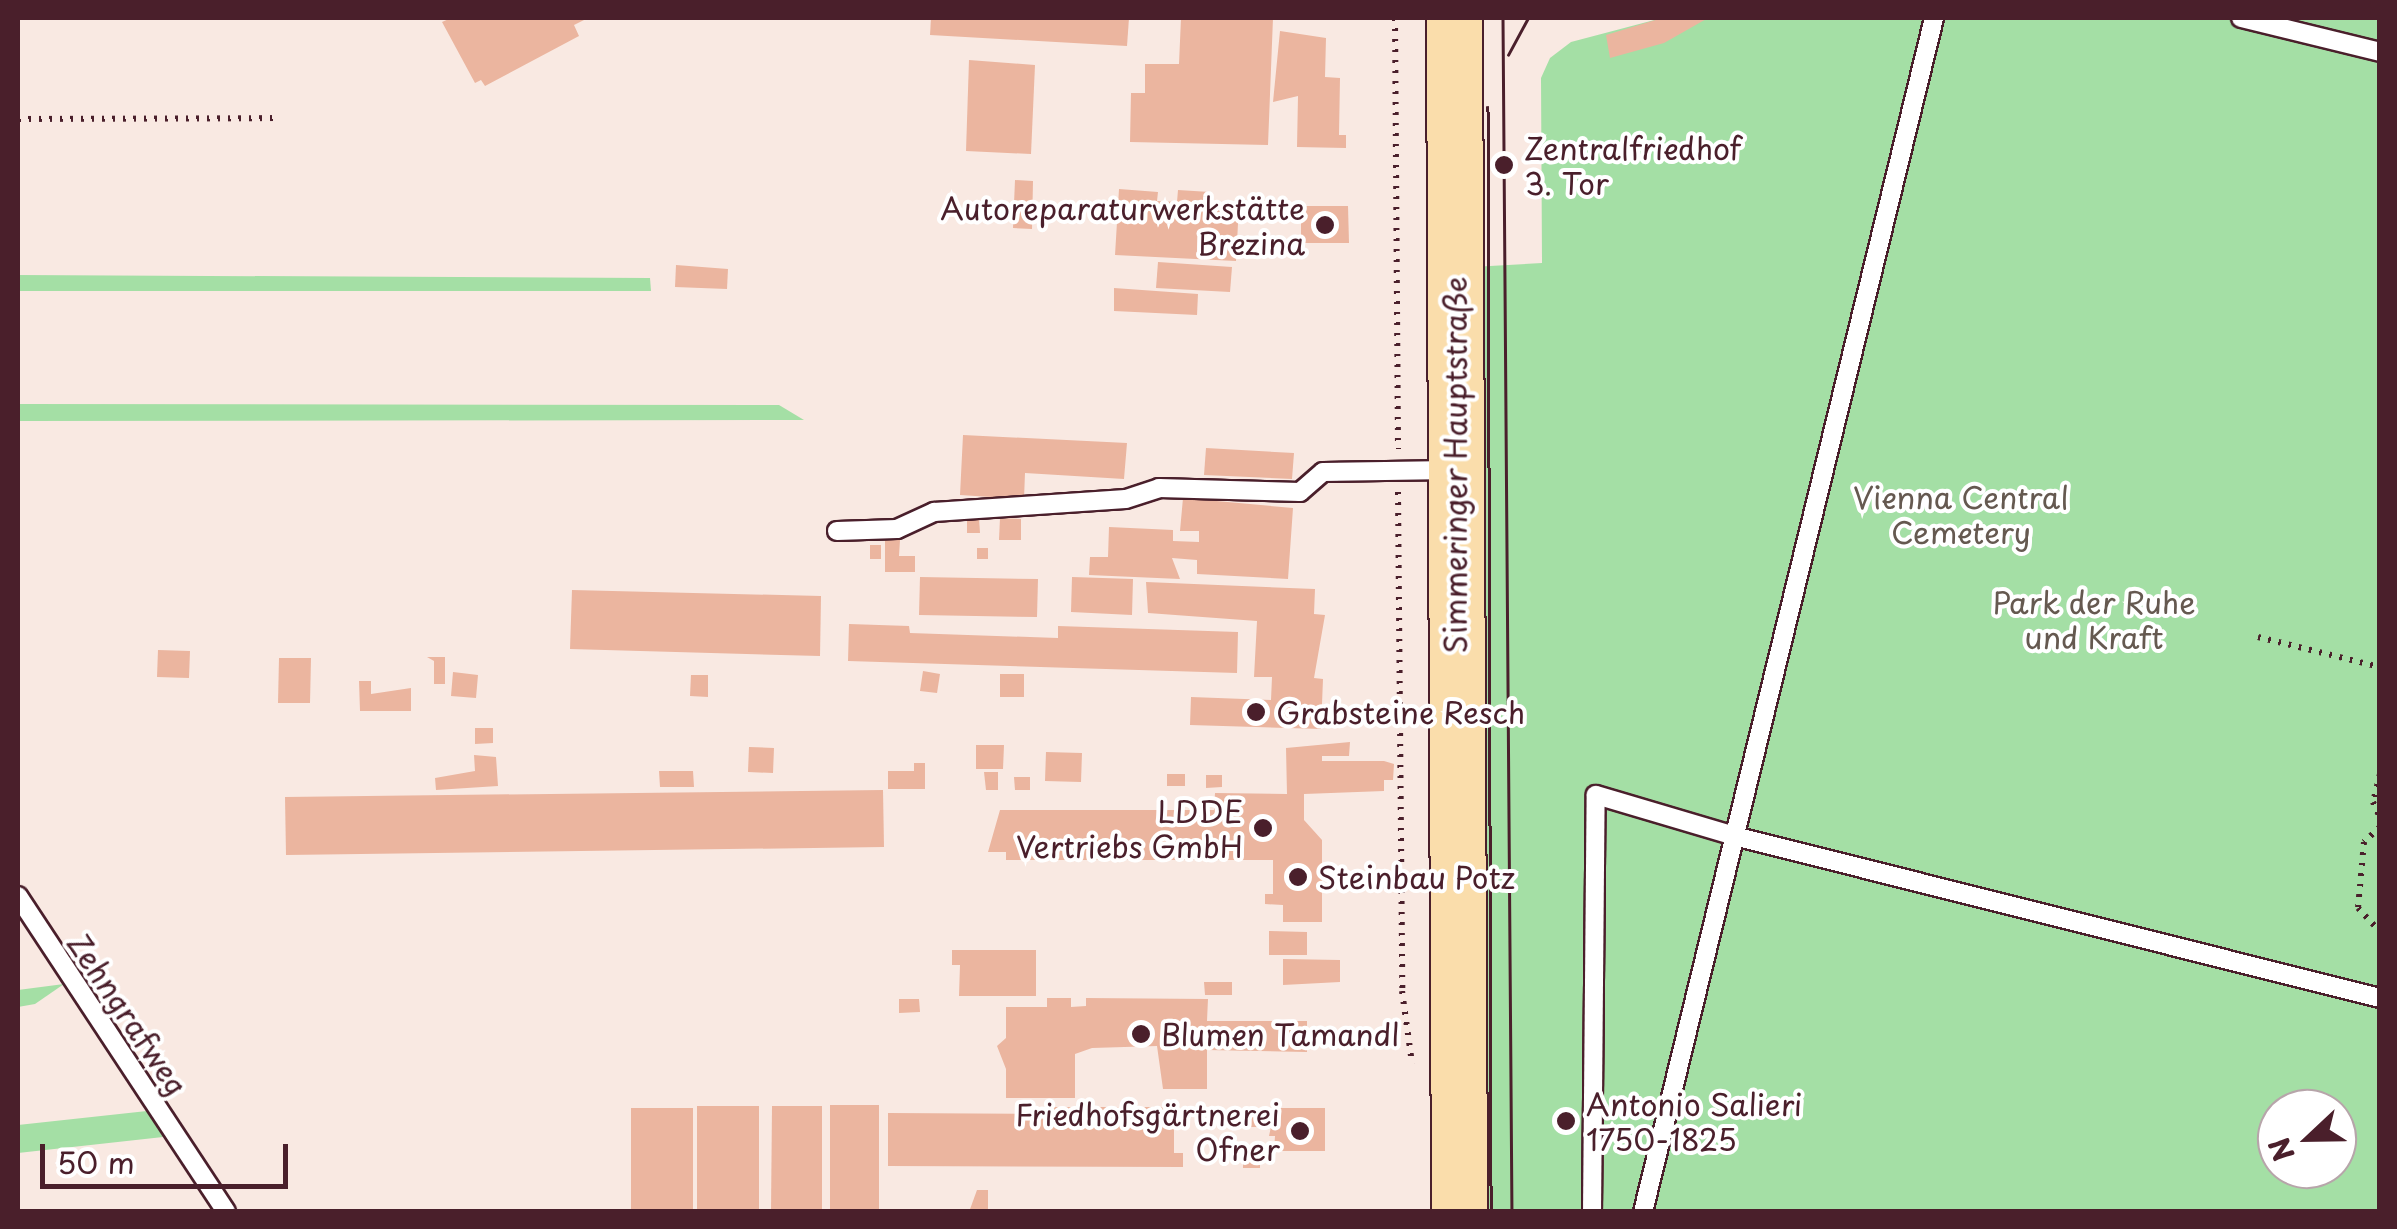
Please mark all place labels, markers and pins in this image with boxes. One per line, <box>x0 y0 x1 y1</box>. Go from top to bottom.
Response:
place label: Zentralfriedhof 3. Tor <box>1524 130 1741 200</box>
marker: Zentralfriedhof 3. Tor <box>1493 154 1515 176</box>
place label: Autoreparaturwerkstätte Brezina <box>940 190 1305 260</box>
marker: Autoreparaturwerkstätte Brezina <box>1314 214 1336 236</box>
place label: Grabsteine Resch <box>1276 694 1528 730</box>
marker: Grabsteine Resch <box>1245 701 1267 723</box>
place label: LDDE Vertriebs GmbH <box>1015 793 1243 864</box>
marker: LDDE Vertriebs GmbH <box>1252 817 1274 839</box>
place label: Steinbau Potz <box>1318 859 1517 895</box>
marker: Steinbau Potz <box>1287 866 1309 888</box>
place label: Blumen Tamandl <box>1161 1016 1402 1052</box>
marker: Blumen Tamandl <box>1130 1023 1152 1045</box>
place label: Antonio Salieri 1750-1825 <box>1586 1086 1802 1156</box>
place label: Friedhofsgärtnerei Ofner <box>1015 1096 1280 1166</box>
marker: Antonio Salieri 1750-1825 <box>1555 1110 1577 1132</box>
marker: Friedhofsgärtnerei Ofner <box>1289 1120 1311 1142</box>

